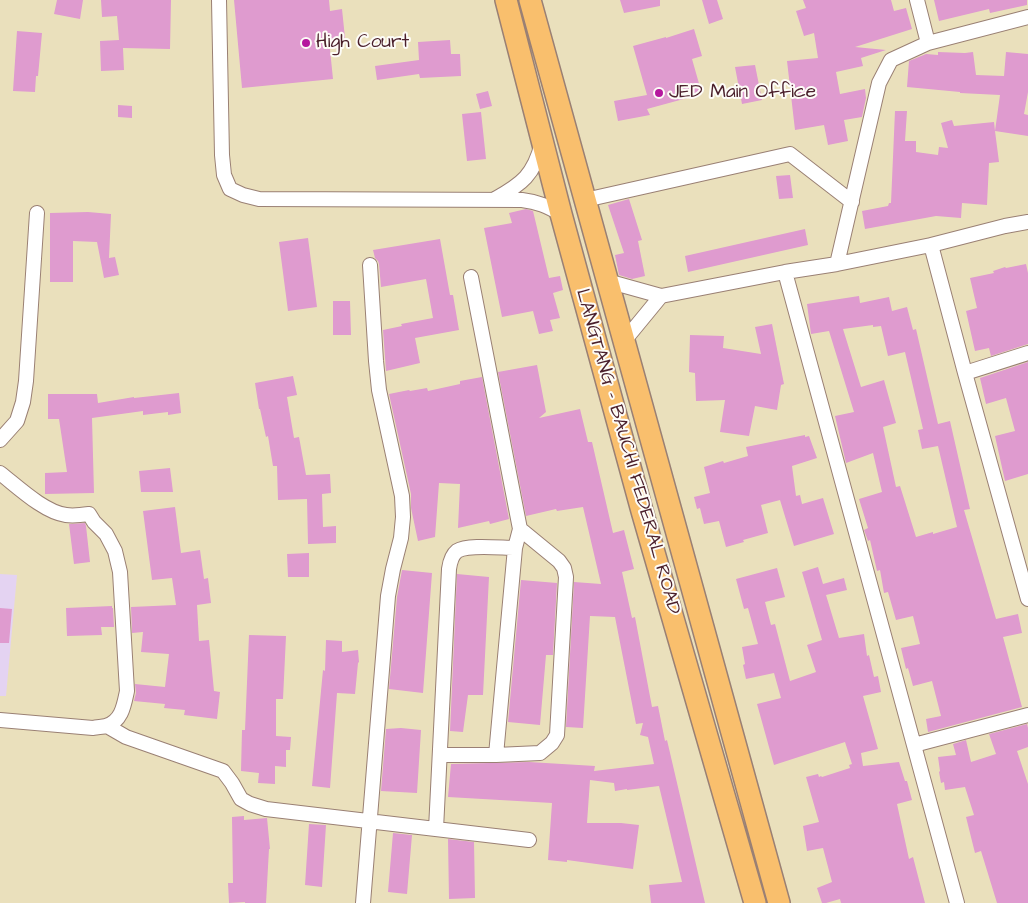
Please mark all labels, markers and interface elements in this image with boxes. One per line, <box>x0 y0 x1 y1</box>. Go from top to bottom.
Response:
place label: High Court <box>316 32 409 54</box>
marker: High Court <box>300 37 312 49</box>
place label: JED Main Office <box>669 82 816 104</box>
marker: JED Main Office <box>653 87 665 99</box>
street label: LANGTANG - BAUCHI FEDERAL ROAD <box>570 287 684 617</box>

